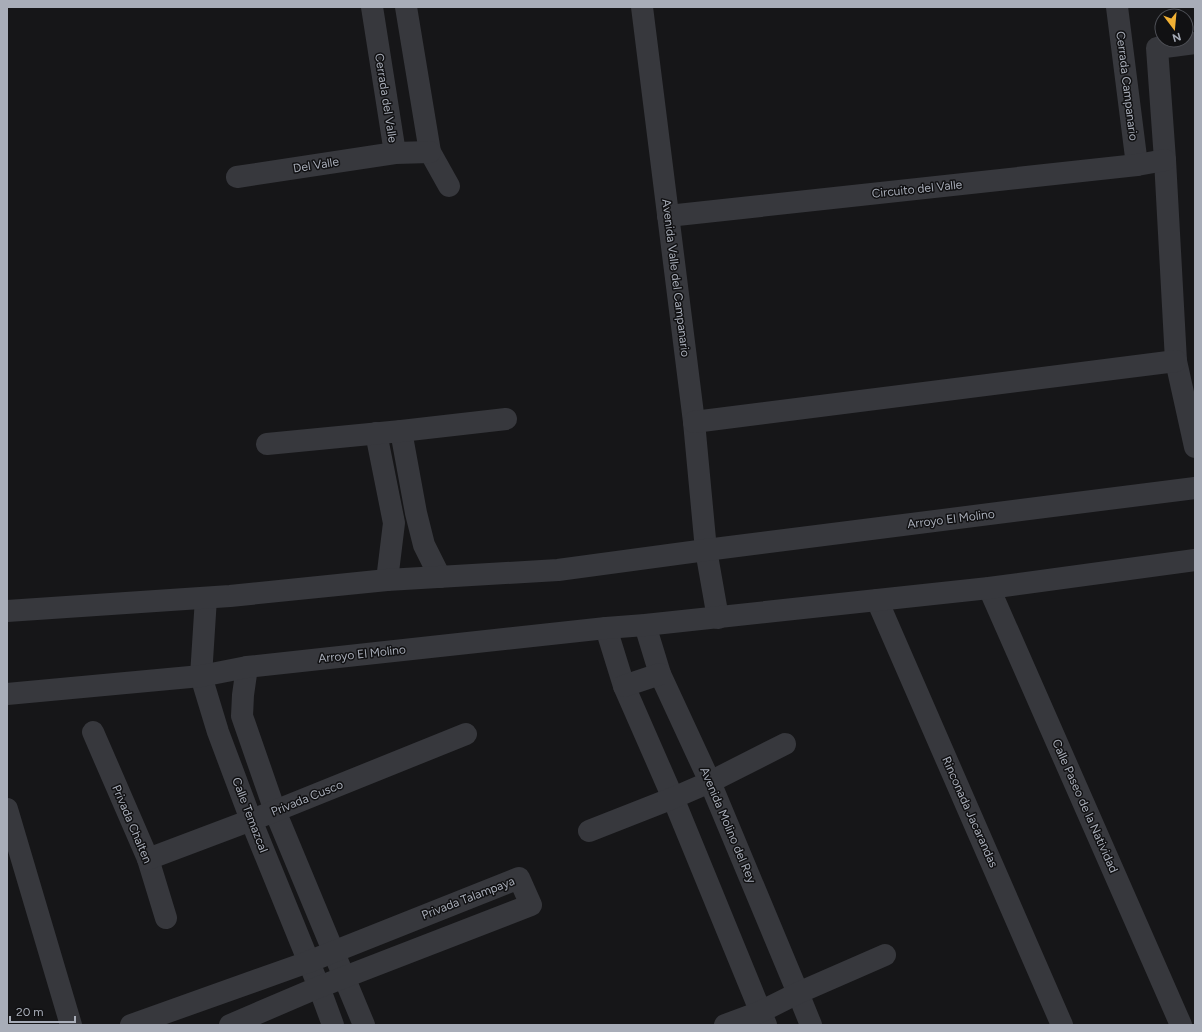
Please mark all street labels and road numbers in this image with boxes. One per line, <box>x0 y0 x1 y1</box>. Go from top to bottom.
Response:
street label: Cerrada Campanario <box>1113 30 1141 142</box>
street label: Cerrada del Valle <box>372 52 400 144</box>
street label: Del Valle <box>292 154 340 176</box>
street label: Circuito del Valle <box>871 177 963 201</box>
street label: Avenida Valle del Campanario <box>659 198 693 358</box>
street label: Arroyo El Molino <box>906 507 996 531</box>
street label: Arroyo El Molino <box>317 642 407 666</box>
street label: Calle Paseo de la Natividad <box>1049 737 1121 875</box>
street label: Rinconada Jacarandas <box>939 754 1001 870</box>
street label: Avenida Molino del Rey <box>697 765 759 886</box>
street label: Calle Temazcal <box>229 775 271 855</box>
street label: Privada Cusco <box>269 777 345 819</box>
street label: Privada Chalten <box>109 783 155 866</box>
street label: Privada Talampaya <box>420 874 516 922</box>

